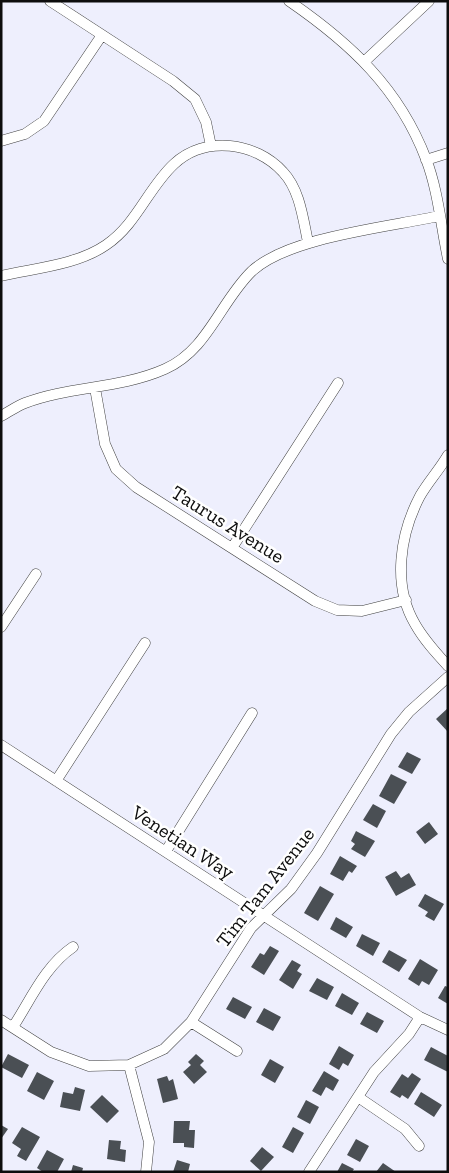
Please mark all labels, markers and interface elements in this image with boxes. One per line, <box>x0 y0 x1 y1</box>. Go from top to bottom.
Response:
street label: Taurus Avenue <box>167 480 289 568</box>
street label: Venetian Way <box>126 799 239 884</box>
street label: Tim Tam Avenue <box>211 822 319 952</box>

